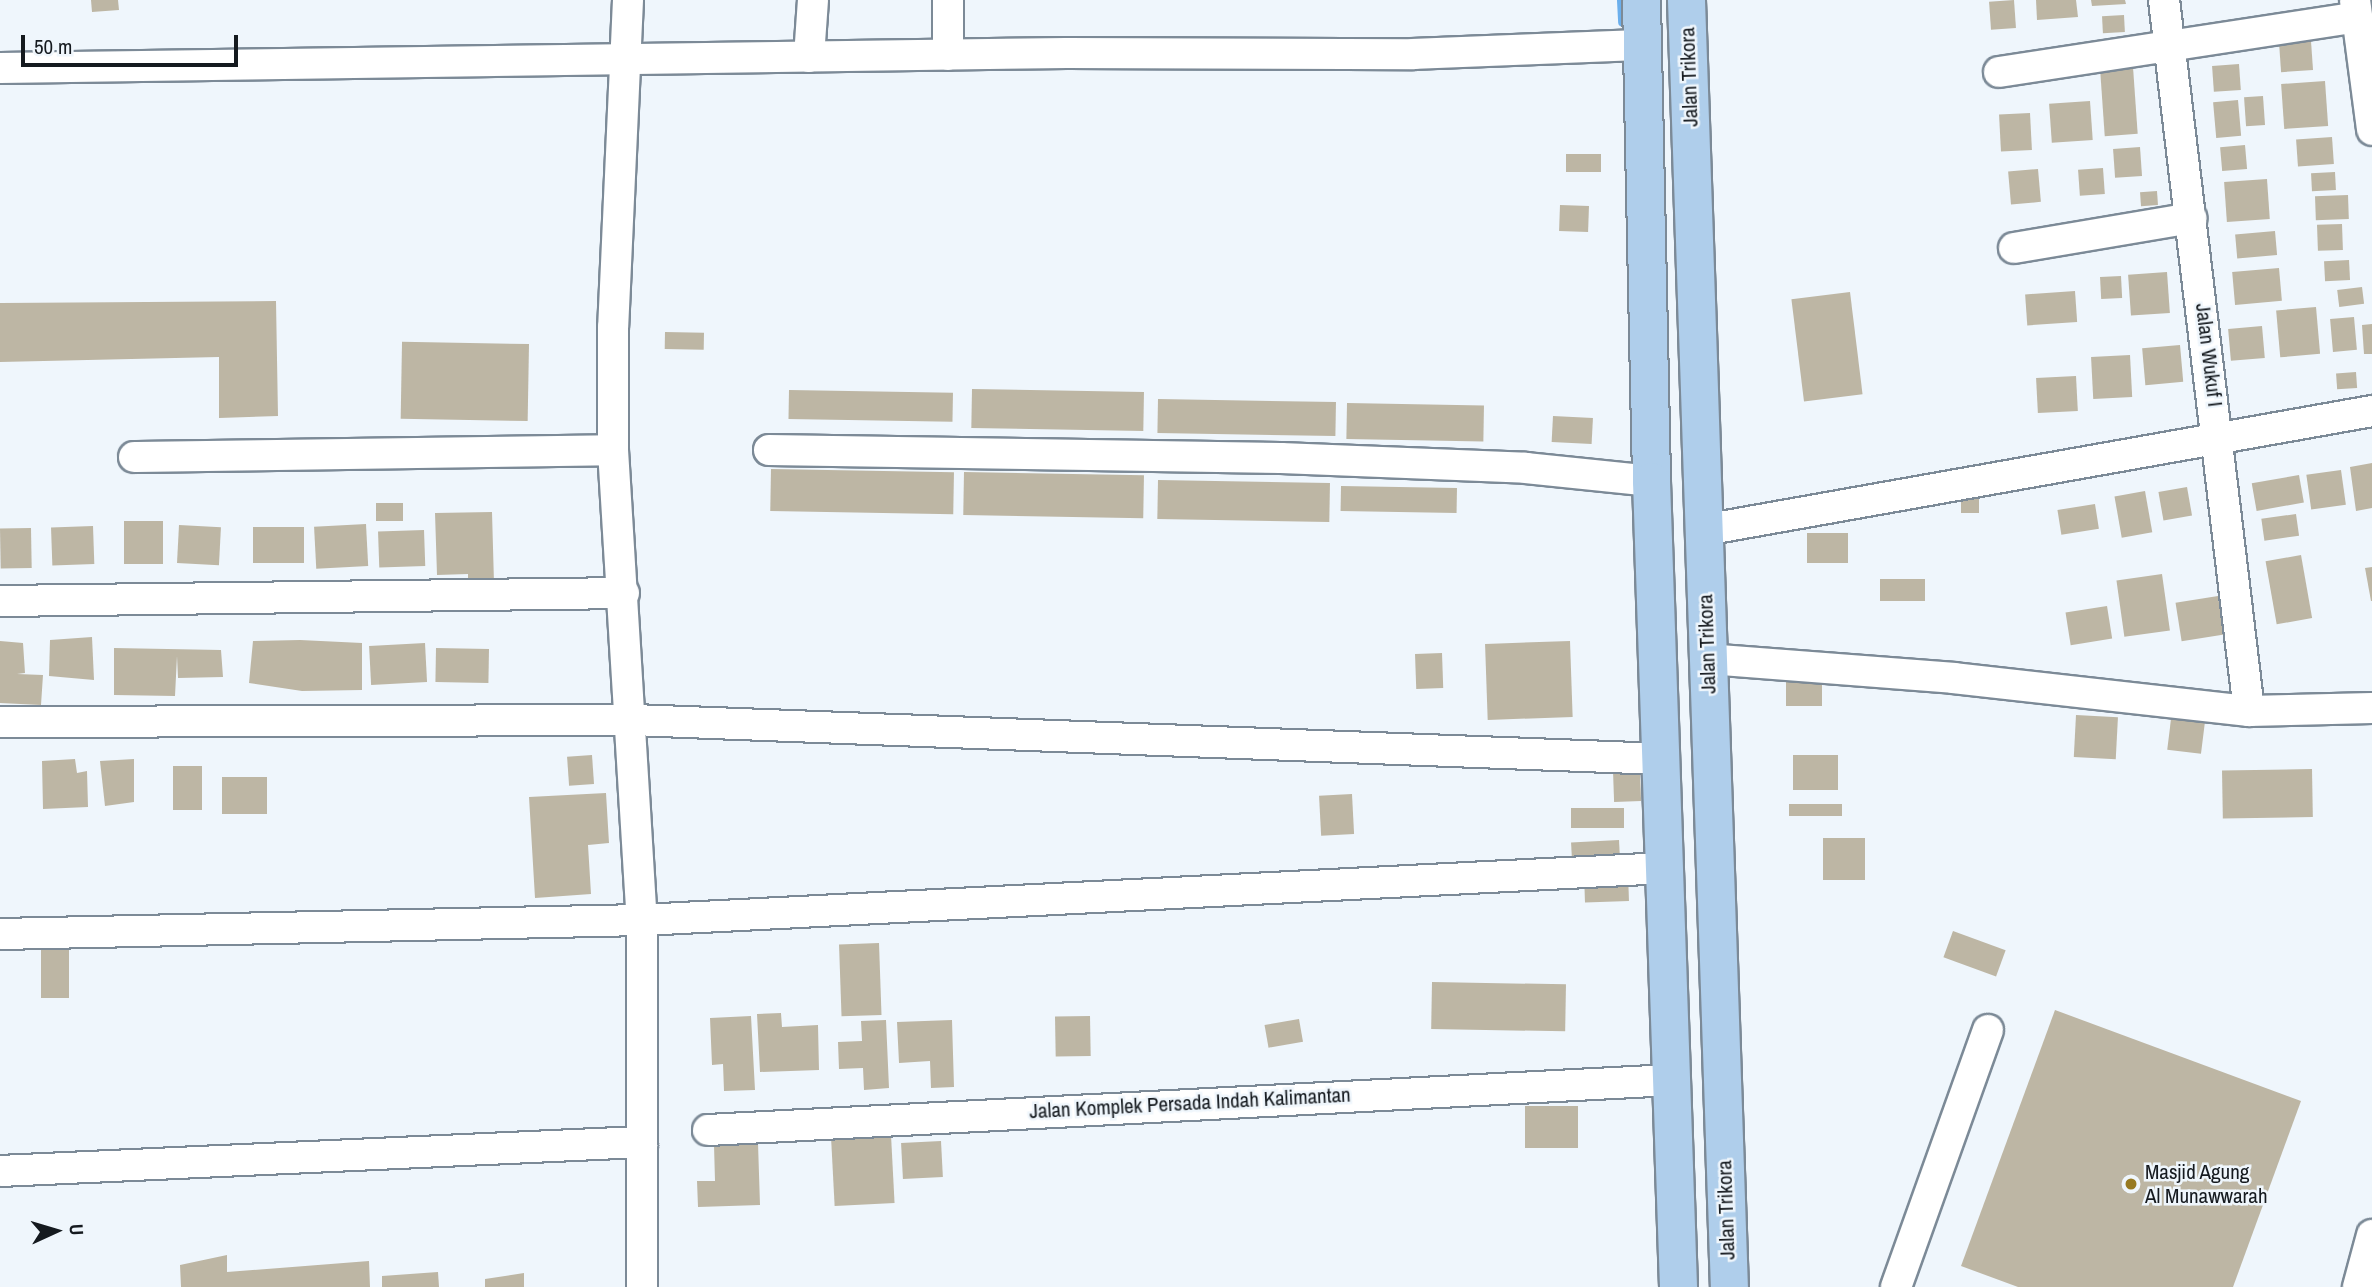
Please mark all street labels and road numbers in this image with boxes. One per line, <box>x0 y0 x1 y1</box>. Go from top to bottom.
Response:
street label: Jalan Trikora <box>1675 27 1703 127</box>
street label: Jalan Wukuf I <box>2190 302 2228 408</box>
street label: Jalan Trikora <box>1693 594 1721 694</box>
street label: Jalan Komplek Persada Indah Kalimantan <box>1029 1082 1351 1124</box>
street label: Jalan Trikora <box>1712 1160 1740 1260</box>

